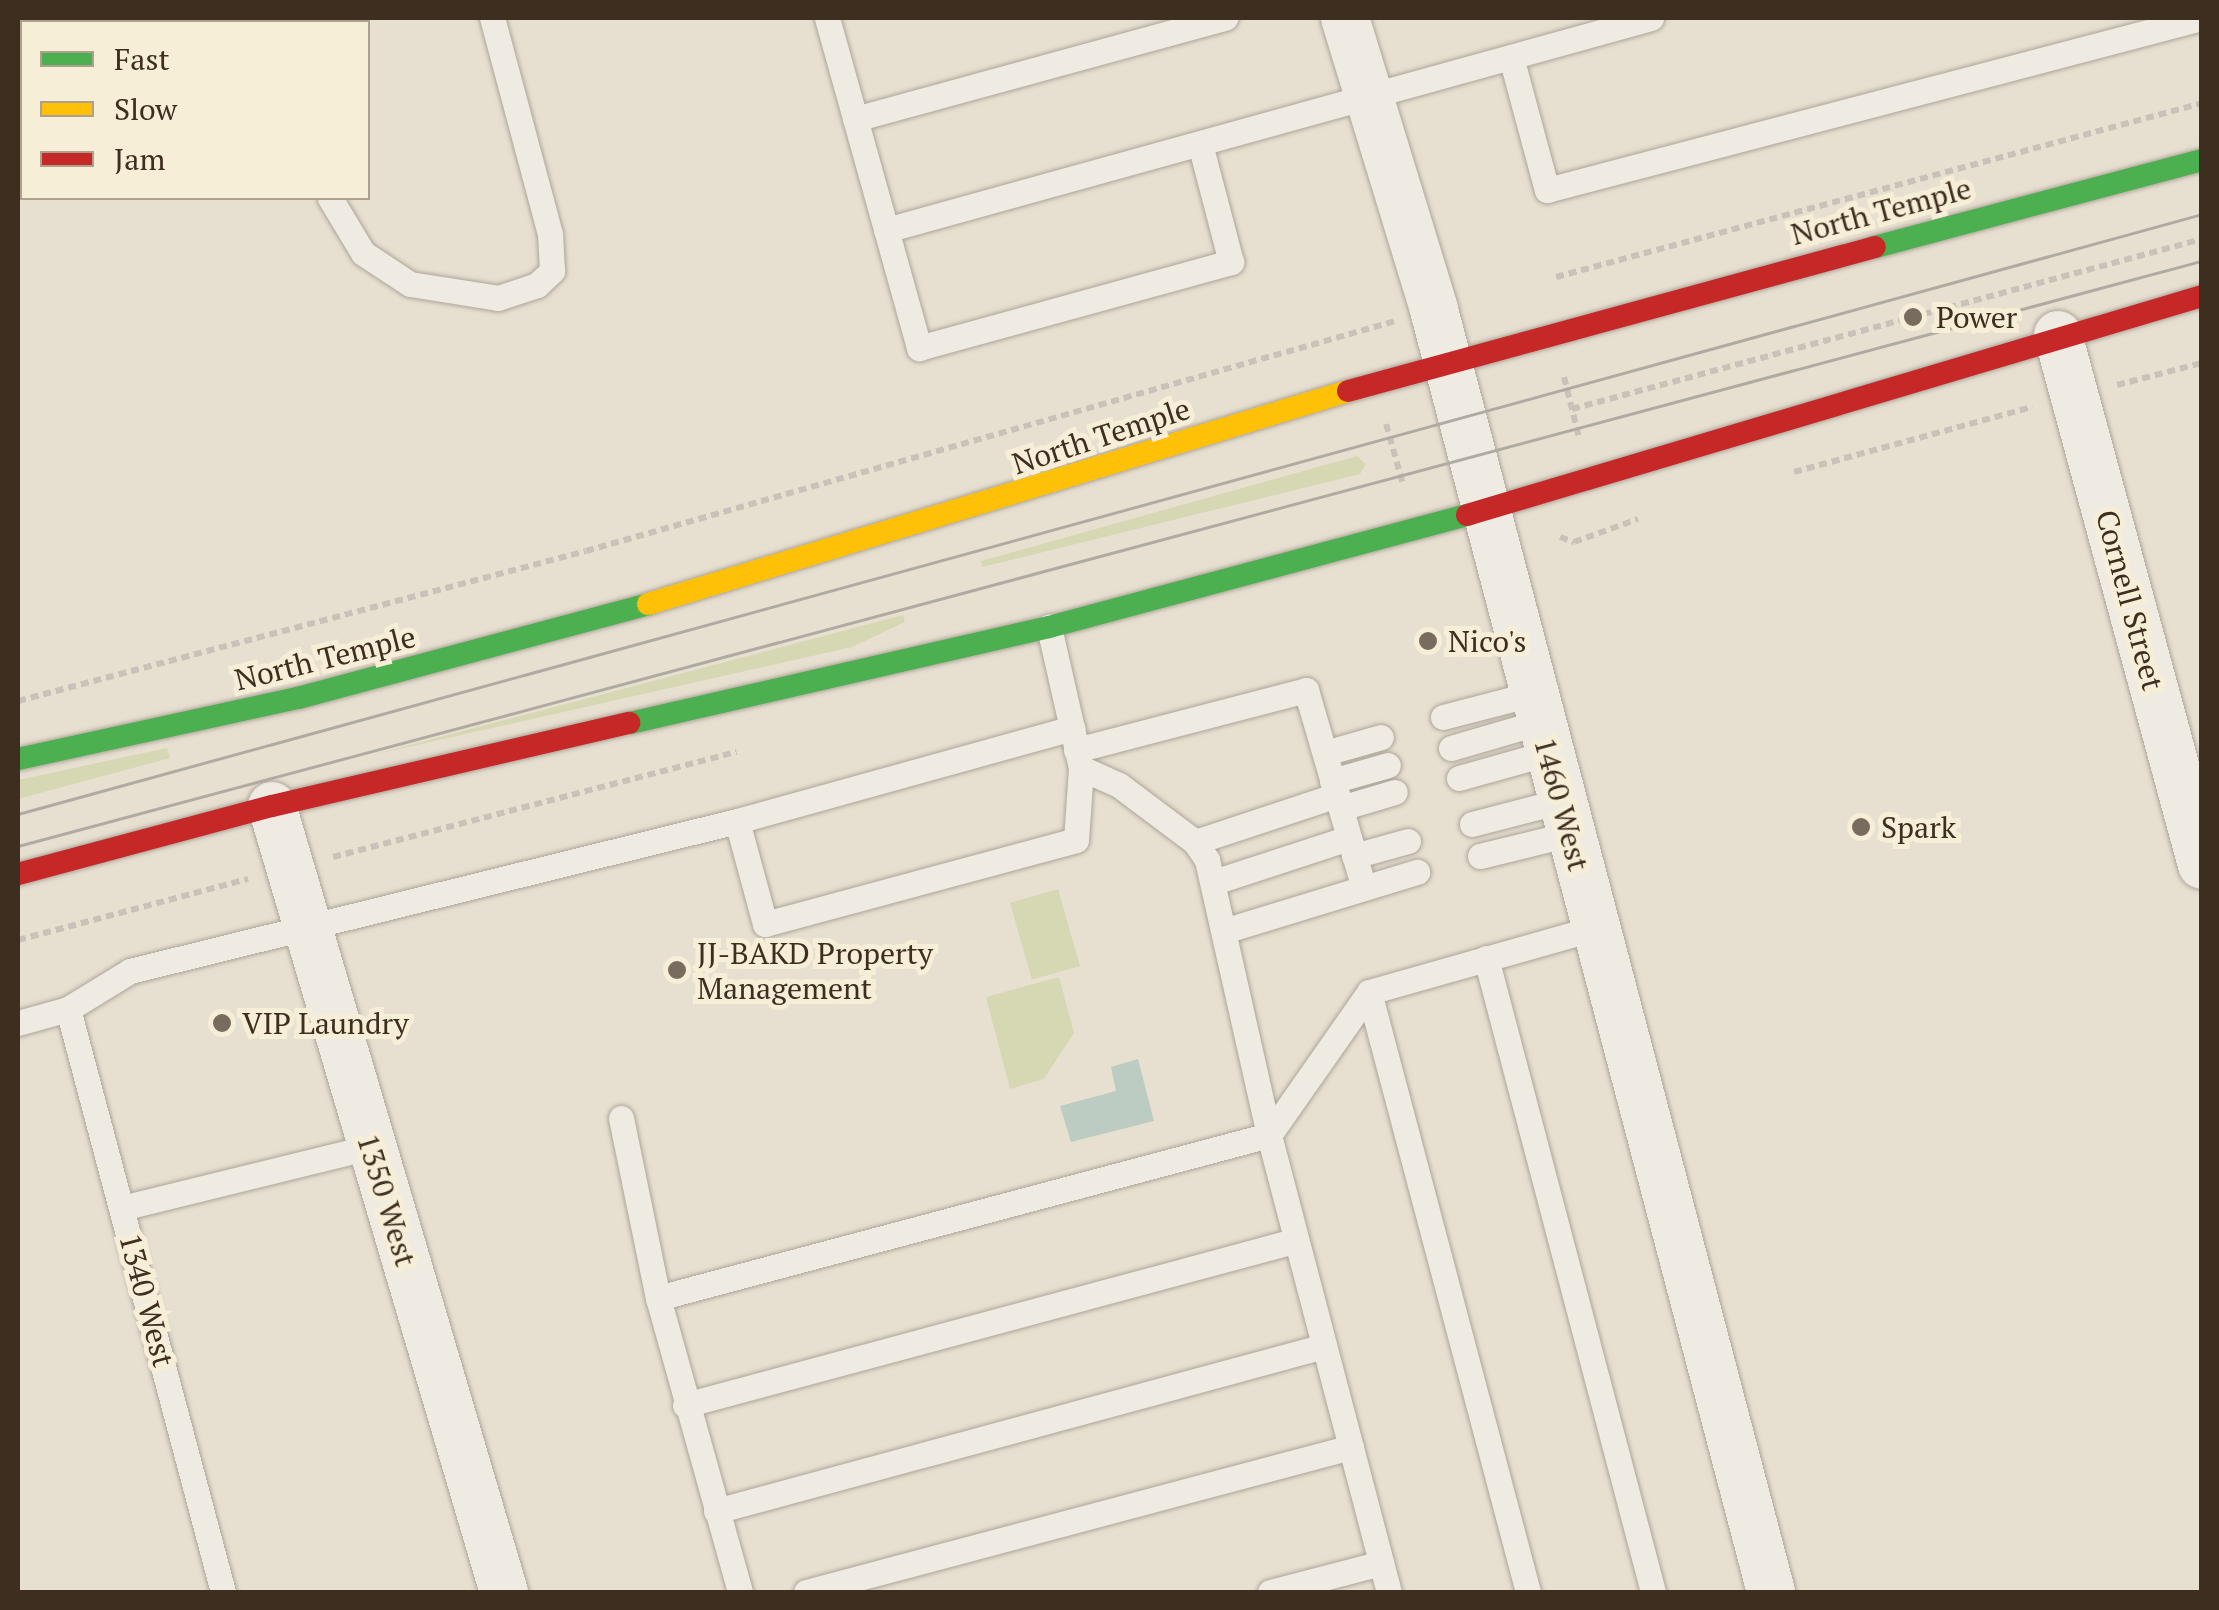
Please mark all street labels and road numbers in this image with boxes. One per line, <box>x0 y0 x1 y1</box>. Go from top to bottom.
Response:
street label: North Temple <box>1787 170 1975 252</box>
street label: North Temple <box>1008 390 1194 482</box>
street label: Cornell Street <box>2089 506 2171 694</box>
street label: North Temple <box>231 618 419 698</box>
street label: 1460 West <box>1527 733 1597 875</box>
street label: 1350 West <box>350 1129 424 1271</box>
street label: 1340 West <box>112 1229 182 1371</box>

